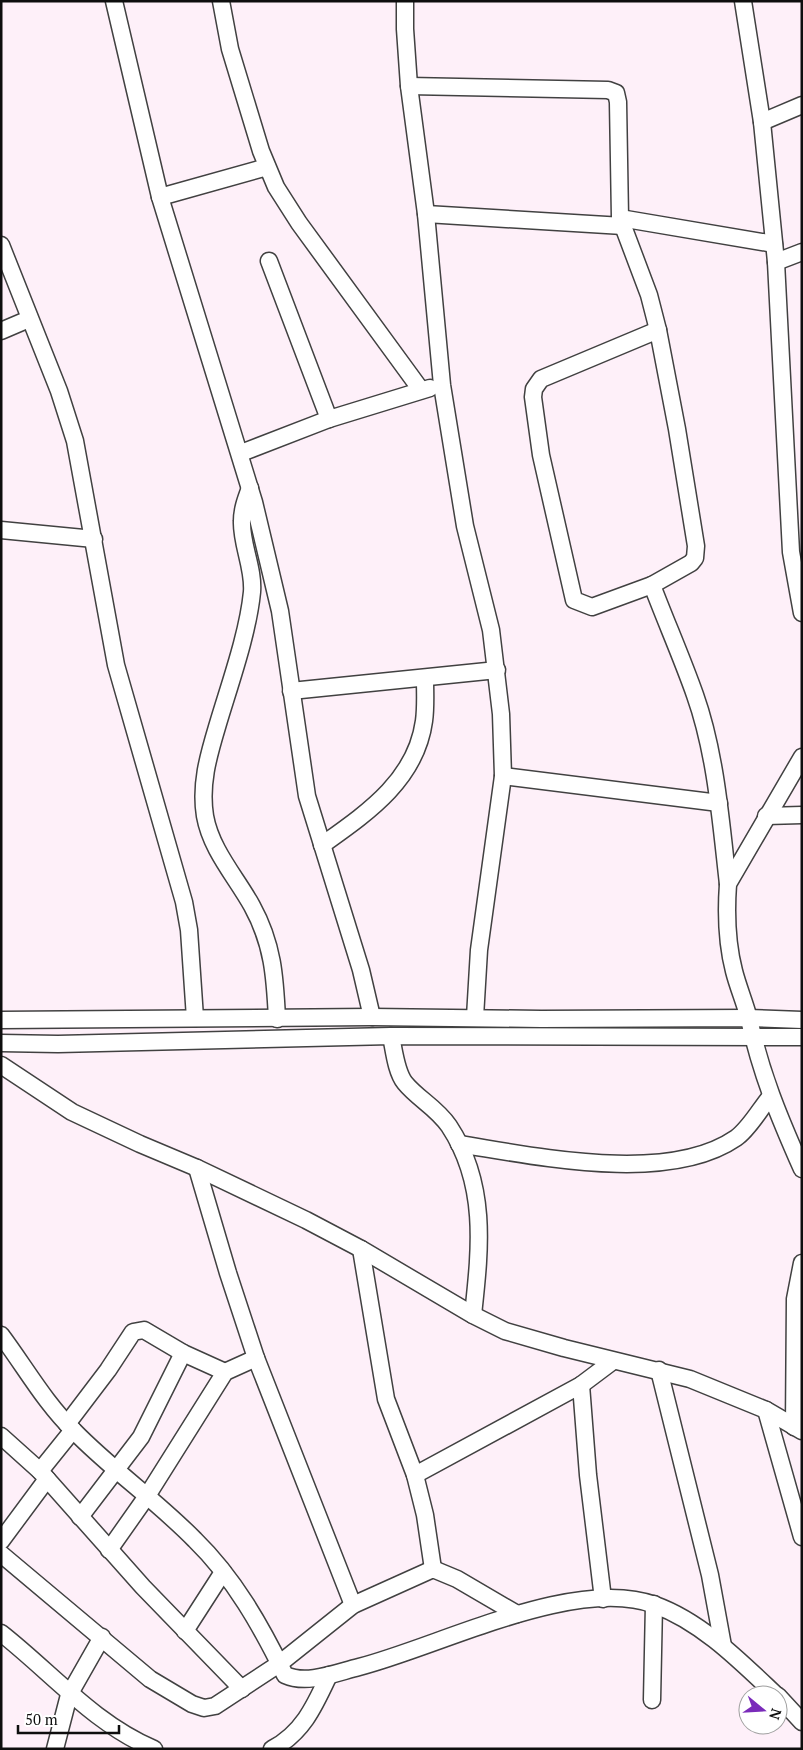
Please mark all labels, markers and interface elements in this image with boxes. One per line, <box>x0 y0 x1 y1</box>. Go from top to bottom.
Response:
north arrow <box>738 1685 788 1735</box>
scale bar <box>18 1702 119 1734</box>
text: N <box>765 1706 787 1723</box>
text: 50 m <box>25 1709 58 1729</box>

